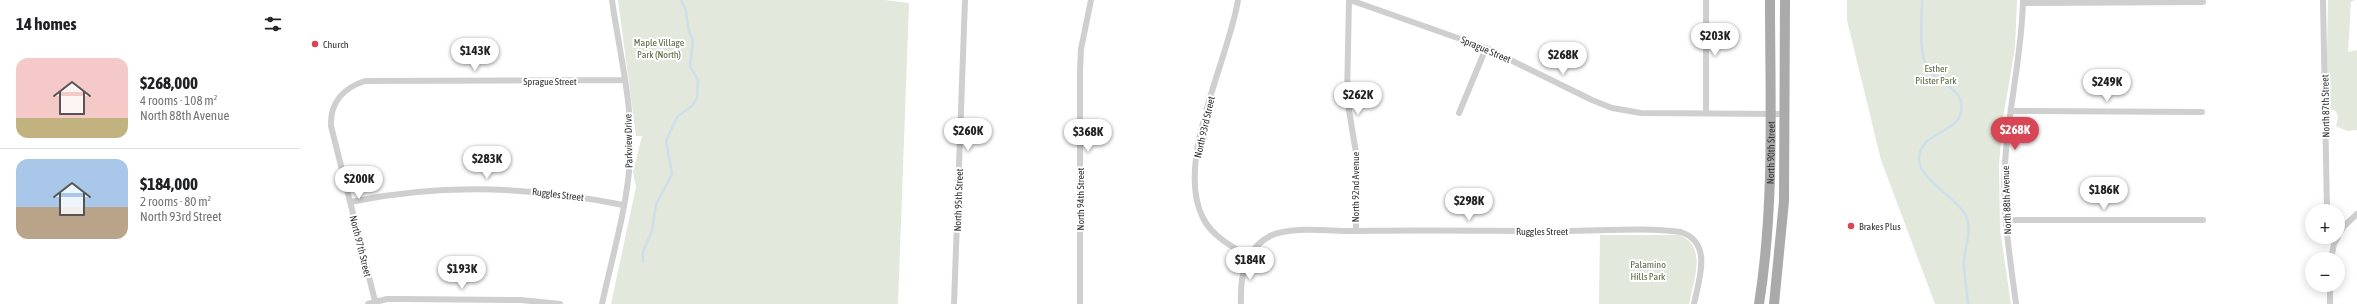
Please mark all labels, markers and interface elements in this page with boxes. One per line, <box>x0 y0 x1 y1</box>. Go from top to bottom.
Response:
icon: filters <box>262 13 284 35</box>
text: 14 homes <box>16 14 77 34</box>
pin: $203K <box>1687 23 1743 57</box>
text: $203K <box>1700 28 1730 43</box>
street label: Sprague Street <box>1459 34 1513 65</box>
park label: Maple Village Park (North) <box>634 37 685 60</box>
pin: $143K <box>447 38 503 72</box>
marker: Church <box>310 39 320 49</box>
place label: Church <box>323 39 349 50</box>
pin: $268K <box>1535 42 1591 76</box>
text: $143K <box>460 43 490 58</box>
text: $268K <box>1548 47 1578 62</box>
park label: Esther Pilster Park <box>1915 63 1957 86</box>
pin: $249K <box>2079 69 2135 103</box>
text: $268,000 <box>140 73 198 93</box>
icon: home <box>48 74 96 122</box>
text: $249K <box>2092 74 2122 89</box>
street label: North 87th Street <box>2319 74 2332 138</box>
street label: Sprague Street <box>523 76 577 87</box>
pin: $262K <box>1330 82 1386 116</box>
text: $262K <box>1343 87 1373 102</box>
text: 4 rooms · 108 m² <box>140 93 217 108</box>
street label: North 93rd Street <box>1192 95 1217 159</box>
text: North 88th Avenue <box>140 108 229 123</box>
street label: Parkview Drive <box>623 113 634 168</box>
pin: $268K <box>1987 117 2043 151</box>
pin: $260K <box>940 118 996 152</box>
pin: $368K <box>1060 119 1116 153</box>
street label: North 90th Street <box>1765 121 1777 184</box>
text: $268K <box>2000 122 2030 137</box>
text: $260K <box>953 123 983 138</box>
text: $368K <box>1073 124 1103 139</box>
pin: $283K <box>459 146 515 180</box>
text: $283K <box>472 151 502 166</box>
street label: North 92nd Avenue <box>1350 151 1361 222</box>
street label: North 88th Avenue <box>2000 165 2013 235</box>
pin: $200K <box>331 166 387 200</box>
street label: North 94th Street <box>1075 167 1086 231</box>
street label: North 95th Street <box>952 168 965 232</box>
text: $200K <box>344 171 374 186</box>
text: $184,000 <box>140 174 198 194</box>
icon: home <box>48 175 96 223</box>
pin: $186K <box>2076 177 2132 211</box>
text: $186K <box>2089 182 2119 197</box>
street label: Ruggles Street <box>531 186 585 203</box>
pin: $298K <box>1441 188 1497 222</box>
text: $298K <box>1454 193 1484 208</box>
text: 2 rooms · 80 m² <box>140 194 211 209</box>
map controls <box>2305 204 2345 292</box>
button: + <box>2305 204 2345 244</box>
text: North 93rd Street <box>140 209 222 224</box>
street label: North 97th Street <box>348 214 373 278</box>
marker: Brakes Plus <box>1846 221 1856 231</box>
place label: Brakes Plus <box>1859 221 1901 232</box>
street label: Ruggles Street <box>1516 226 1568 237</box>
pin: $184K <box>1222 247 1278 281</box>
text: $184K <box>1235 252 1265 267</box>
button: − <box>2305 252 2345 292</box>
pin: $193K <box>434 256 490 290</box>
park label: Palamino Hills Park <box>1630 259 1666 282</box>
text: $193K <box>447 261 477 276</box>

